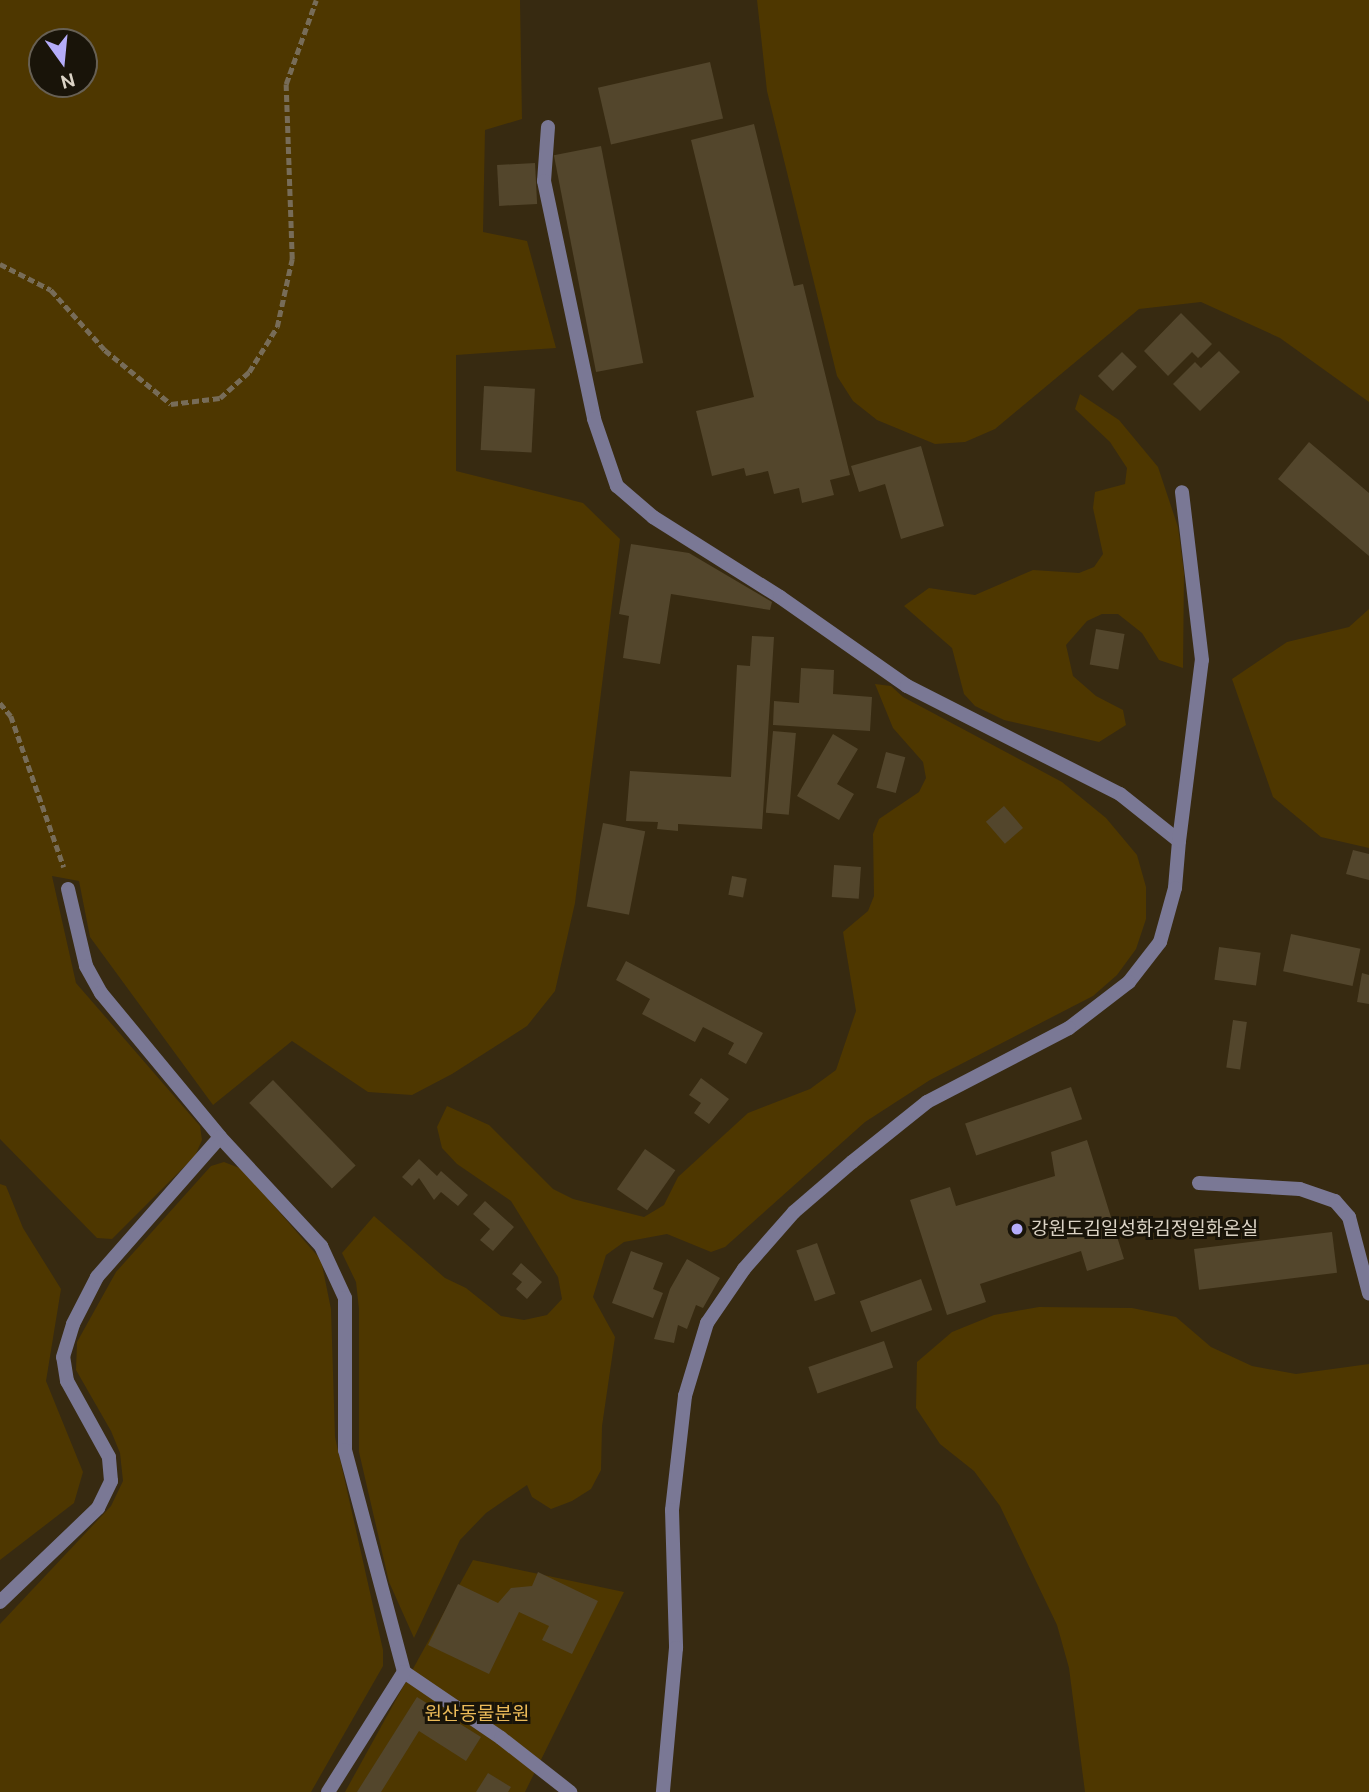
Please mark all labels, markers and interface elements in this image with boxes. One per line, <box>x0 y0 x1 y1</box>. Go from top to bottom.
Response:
north arrow <box>28 28 98 98</box>
text: N <box>58 69 78 94</box>
place label: 강원도김일성화김정일화온실 <box>1031 1218 1258 1240</box>
marker: 강원도김일성화김정일화온실 <box>1009 1221 1025 1237</box>
park label: 원산동물분원 <box>425 1703 529 1725</box>

